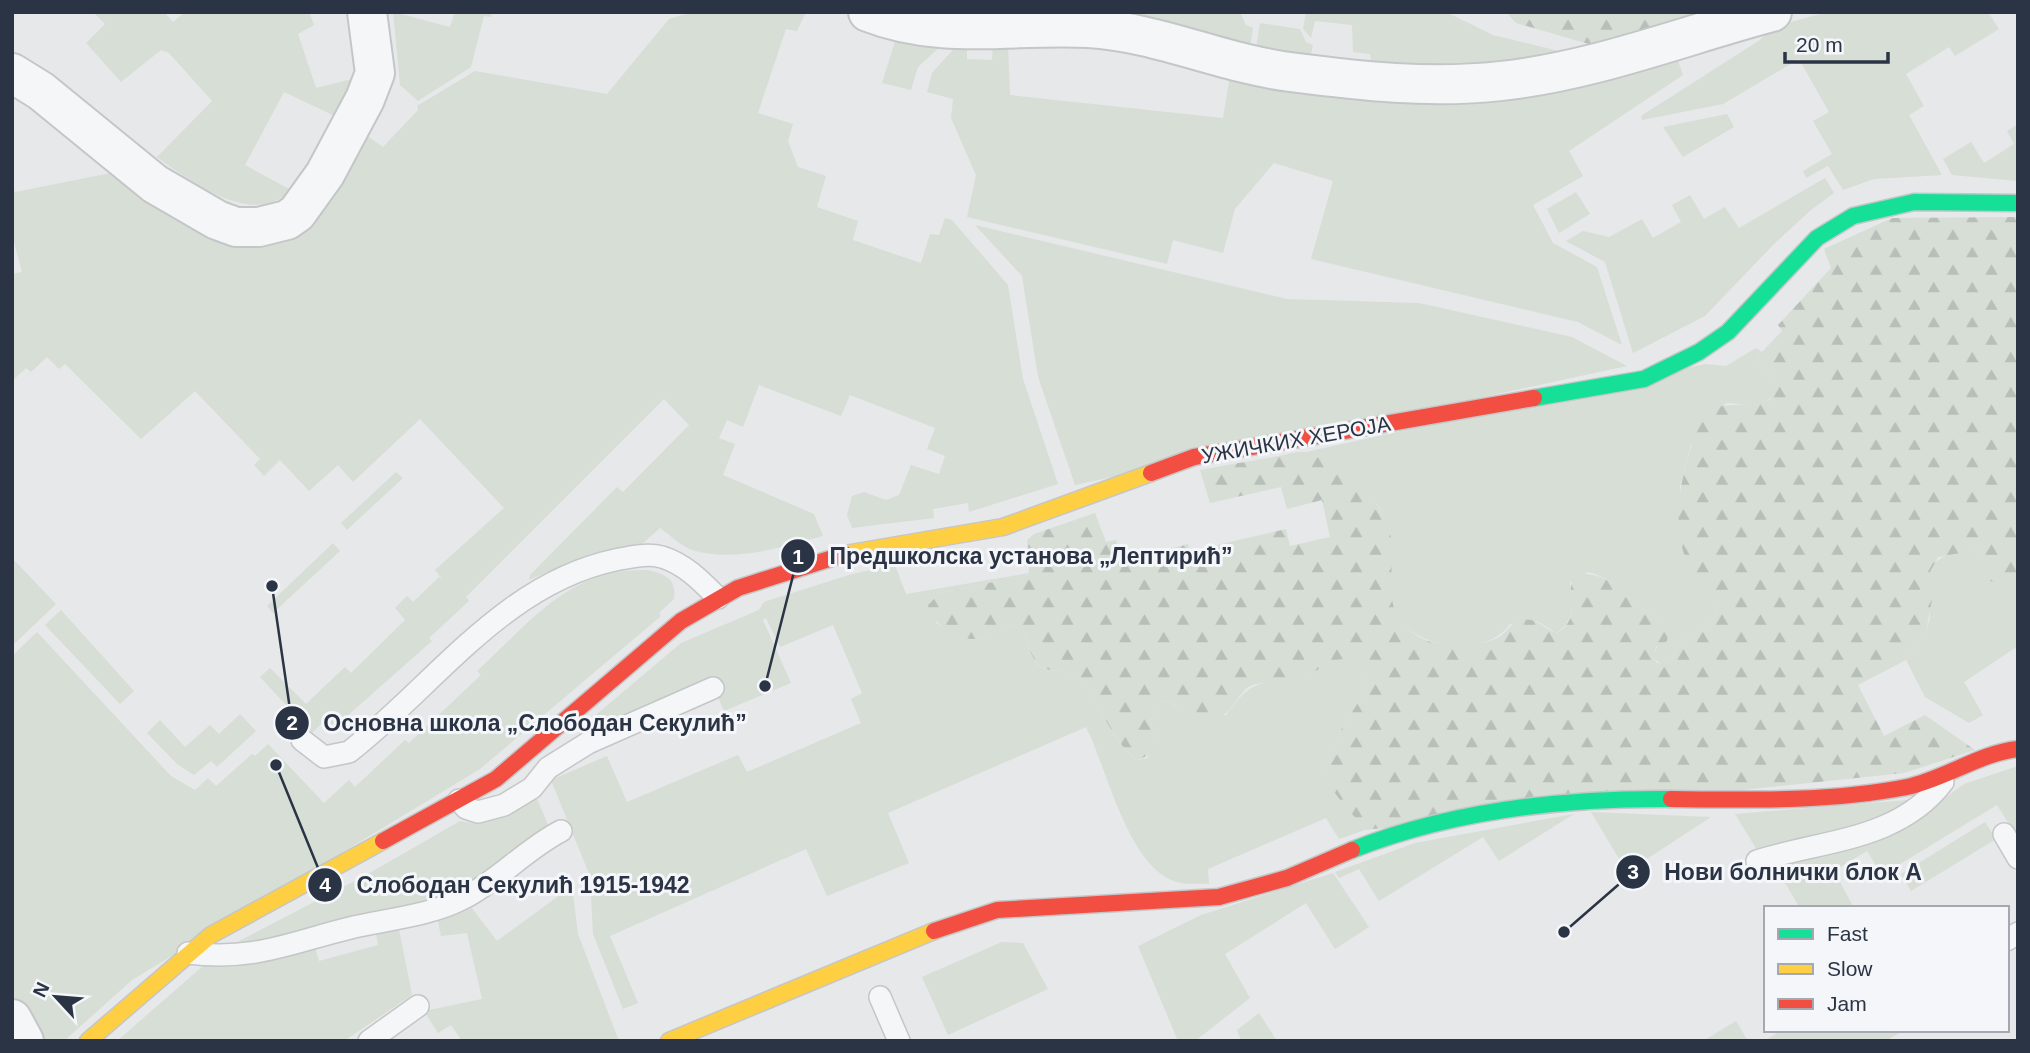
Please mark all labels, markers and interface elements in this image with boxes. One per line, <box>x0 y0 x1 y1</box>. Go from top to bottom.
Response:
scale bar <box>1785 21 1888 65</box>
text: 20 m <box>1796 33 1843 56</box>
street label: УЖИЧКИХ ХЕРОЈА <box>1200 412 1392 467</box>
callout: Предшколска установа „Лептирић” <box>780 534 1247 578</box>
text: Предшколска установа „Лептирић” <box>829 543 1233 569</box>
text: 1 <box>792 545 804 568</box>
callout: Основна школа „Слободан Секулић” <box>275 701 761 745</box>
text: Основна школа „Слободан Секулић” <box>323 710 747 736</box>
text: 2 <box>286 711 298 734</box>
callout: Нови болнички блок А <box>1615 850 1936 894</box>
text: Нови болнички блок А <box>1664 859 1922 885</box>
text: 3 <box>1627 860 1639 883</box>
callout: Слободан Секулић 1915-1942 <box>307 863 703 907</box>
text: Слободан Секулић 1915-1942 <box>356 872 690 898</box>
text: 4 <box>319 873 331 896</box>
legend <box>1764 906 2009 1032</box>
text: Fast <box>1827 922 1868 945</box>
text: Slow <box>1827 957 1873 980</box>
north arrow <box>21 962 91 1032</box>
text: N <box>29 979 54 1001</box>
text: Jam <box>1827 992 1867 1015</box>

